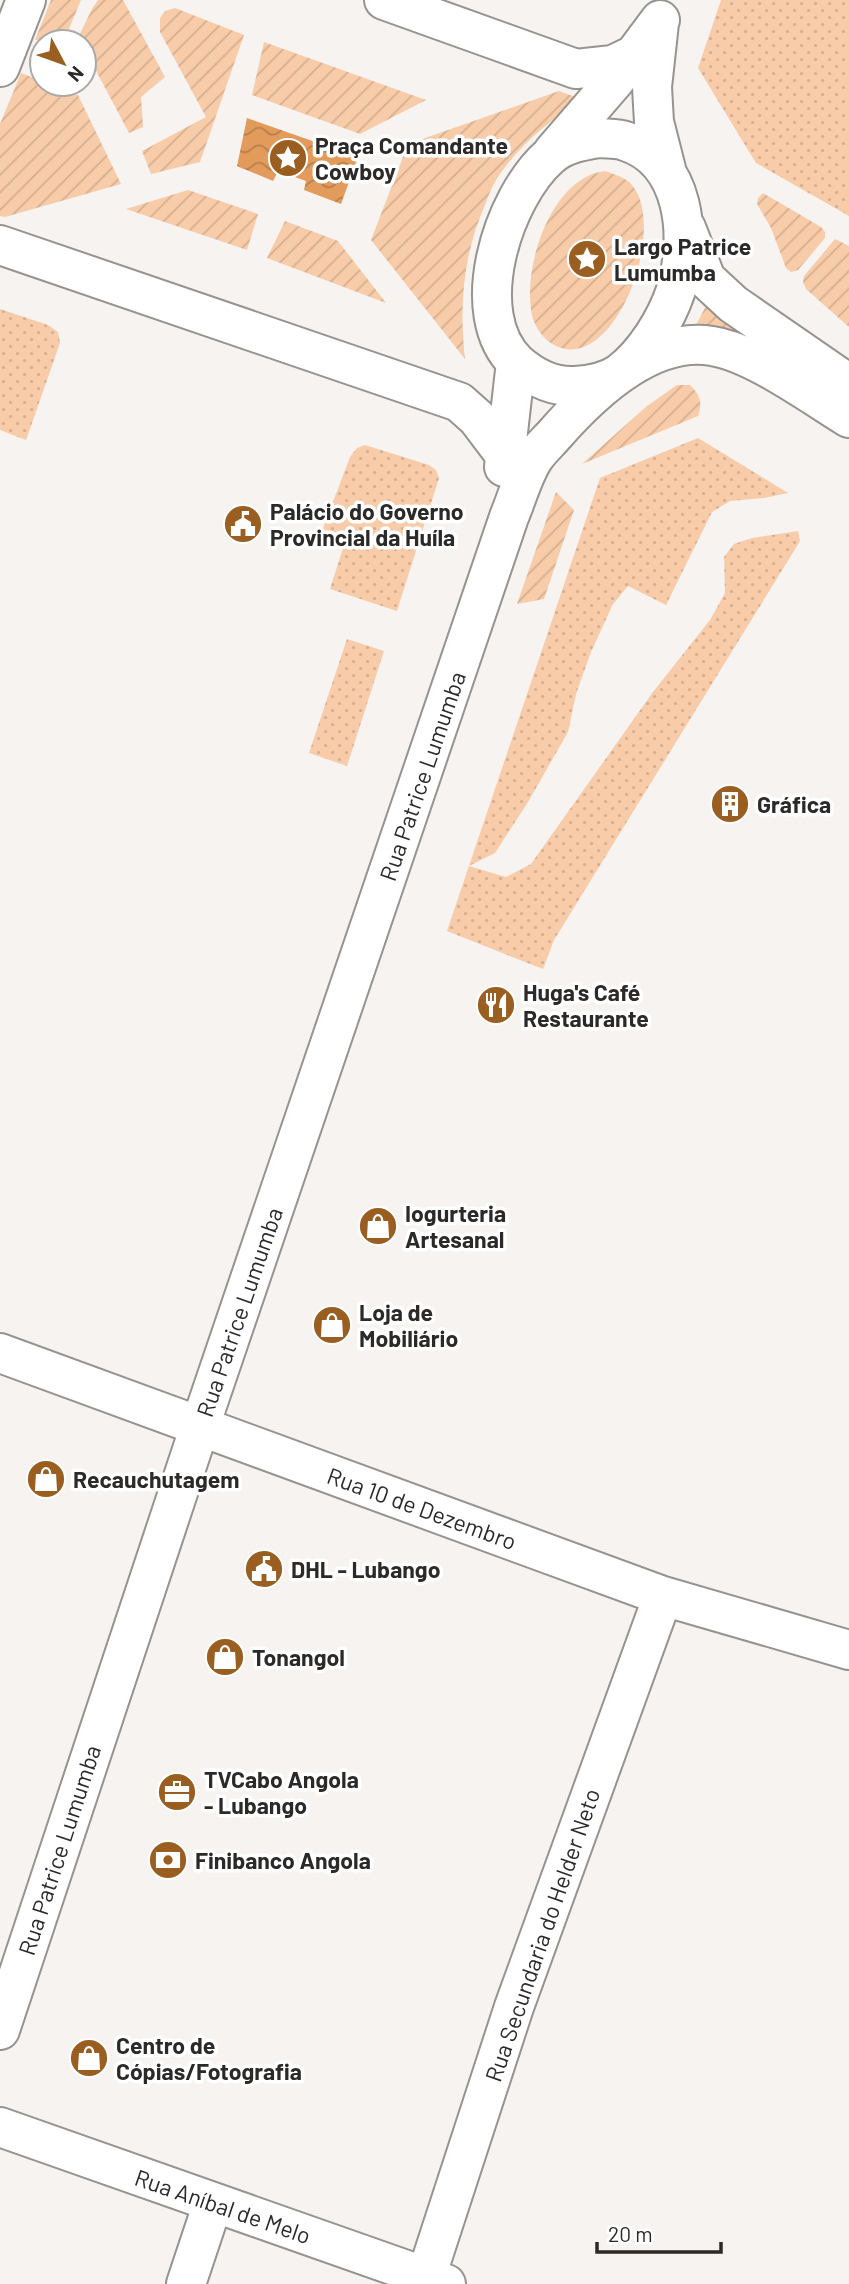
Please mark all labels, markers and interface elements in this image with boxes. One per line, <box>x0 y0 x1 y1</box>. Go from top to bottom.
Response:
north arrow <box>28 28 98 98</box>
text: N <box>63 62 89 87</box>
place label: Praça Comandante Cowboy <box>315 131 508 185</box>
place icon: Praça Comandante Cowboy <box>267 137 309 179</box>
place label: Largo Patrice Lumumba <box>614 232 751 286</box>
place icon: Largo Patrice Lumumba <box>566 238 608 280</box>
place label: Palácio do Governo Provincial da Huíla <box>270 497 464 551</box>
public building icon: Palácio do Governo Provincial da Huíla <box>222 503 264 545</box>
street label: Rua Patrice Lumumba <box>373 668 471 884</box>
building icon: Gráfica <box>709 783 751 825</box>
place label: Gráfica <box>757 790 831 818</box>
place label: Huga's Café Restaurante <box>523 978 649 1032</box>
restaurant icon: Huga's Café Restaurante <box>475 984 517 1026</box>
place label: Iogurteria Artesanal <box>405 1199 506 1253</box>
street label: Rua Patrice Lumumba <box>190 1204 288 1420</box>
shop icon: Iogurteria Artesanal <box>357 1205 399 1247</box>
place label: Loja de Mobiliário <box>359 1298 458 1352</box>
shop icon: Loja de Mobiliário <box>311 1304 353 1346</box>
shop icon: Recauchutagem <box>25 1458 67 1500</box>
street label: Rua 10 de Dezembro <box>324 1461 520 1555</box>
place label: Recauchutagem <box>73 1465 239 1493</box>
public building icon: DHL - Lubango <box>243 1548 285 1590</box>
place label: DHL - Lubango <box>291 1555 440 1583</box>
shop icon: Tonangol <box>204 1636 246 1678</box>
place label: Tonangol <box>252 1643 345 1671</box>
street label: Rua Patrice Lumumba <box>12 1741 106 1959</box>
place label: TVCabo Angola - Lubango <box>204 1765 359 1819</box>
office icon: TVCabo Angola - Lubango <box>156 1771 198 1813</box>
street label: Rua Secundaria do Helder Neto <box>479 1785 605 2085</box>
bank icon: Finibanco Angola <box>147 1839 189 1881</box>
place label: Finibanco Angola <box>195 1846 371 1874</box>
place label: Centro de Cópias/Fotografia <box>116 2031 302 2085</box>
shop icon: Centro de Cópias/Fotografia <box>68 2037 110 2079</box>
street label: Rua Aníbal de Melo <box>131 2163 315 2249</box>
scale bar <box>597 2210 721 2254</box>
text: 20 m <box>608 2221 653 2246</box>

